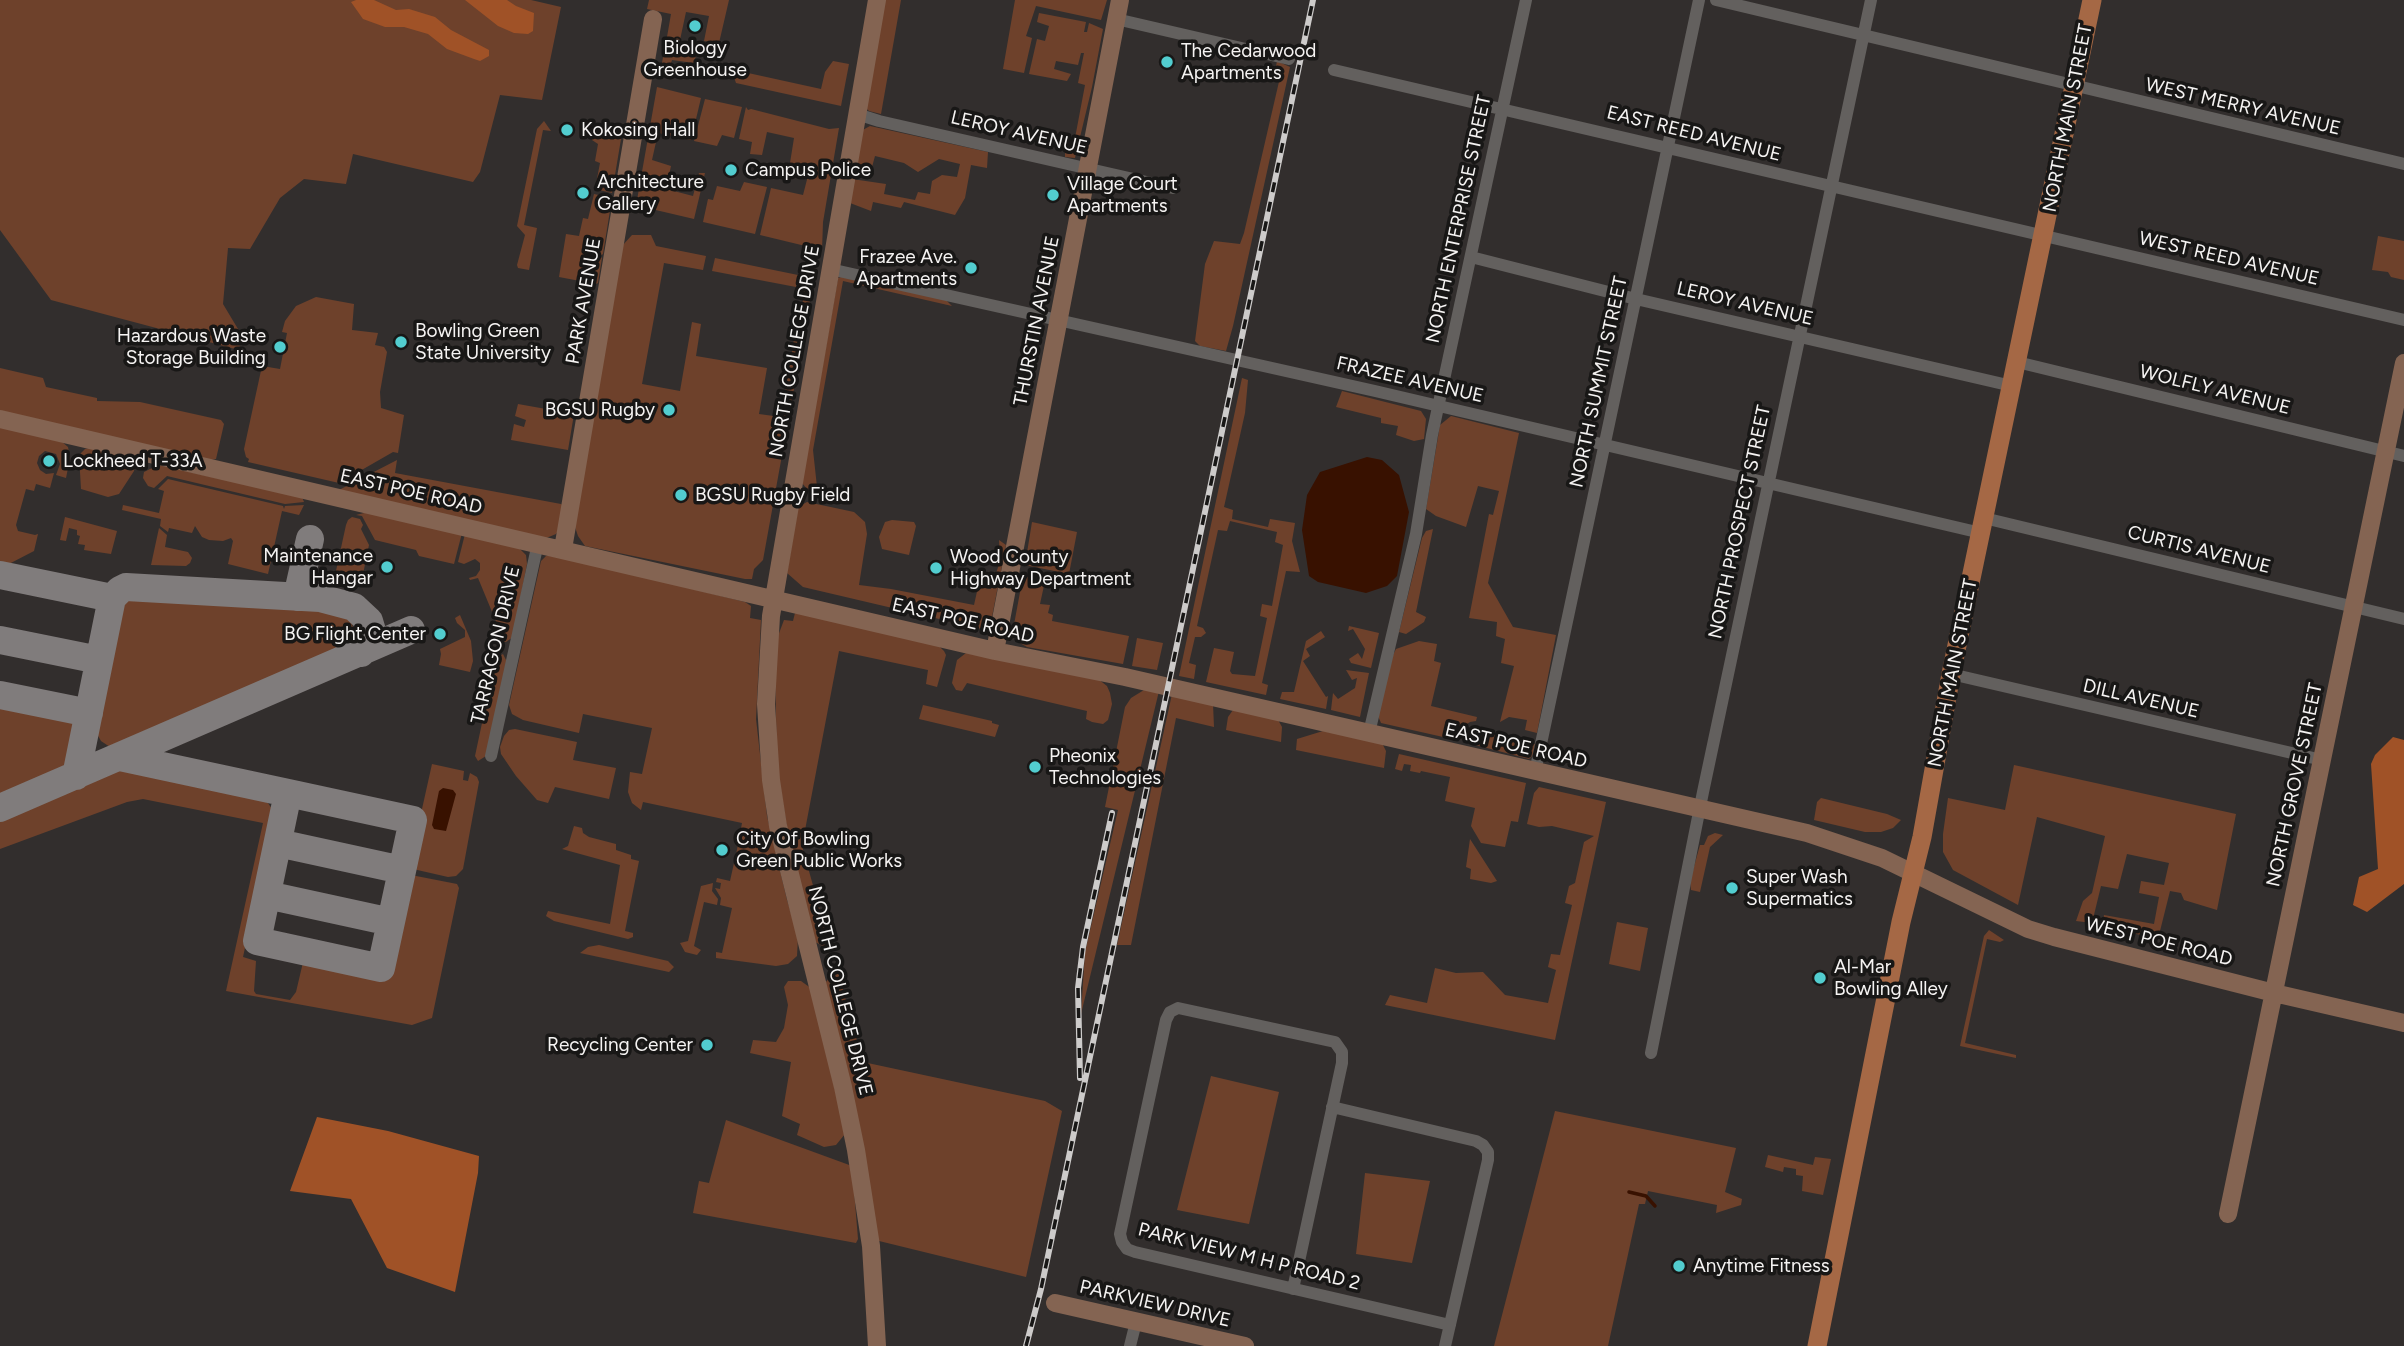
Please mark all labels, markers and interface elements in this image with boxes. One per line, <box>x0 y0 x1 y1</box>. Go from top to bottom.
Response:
marker: Biology Greenhouse <box>687 18 703 34</box>
street label: NORTH MAIN STREET <box>2039 22 2097 214</box>
place label: Biology Greenhouse <box>643 37 747 81</box>
place label: The Cedarwood Apartments <box>1181 40 1316 84</box>
marker: The Cedarwood Apartments <box>1159 54 1175 70</box>
street label: WEST MERRY AVENUE <box>2143 73 2343 141</box>
street label: NORTH ENTERPRISE STREET <box>1422 93 1496 345</box>
street label: EAST REED AVENUE <box>1604 101 1784 167</box>
street label: LEROY AVENUE <box>948 106 1090 160</box>
place label: Kokosing Hall <box>581 119 696 141</box>
marker: Kokosing Hall <box>559 122 575 138</box>
place label: Campus Police <box>745 159 871 181</box>
marker: Campus Police <box>723 162 739 178</box>
place label: Architecture Gallery <box>597 171 704 215</box>
place label: Village Court Apartments <box>1067 173 1178 217</box>
marker: Architecture Gallery <box>575 185 591 201</box>
marker: Village Court Apartments <box>1045 187 1061 203</box>
street label: WEST REED AVENUE <box>2137 227 2321 291</box>
street label: THURSTIN AVENUE <box>1009 234 1065 408</box>
street label: PARK AVENUE <box>562 236 606 366</box>
street label: NORTH COLLEGE DRIVE <box>765 243 825 459</box>
place label: Frazee Ave. Apartments <box>856 246 957 290</box>
marker: Frazee Ave. Apartments <box>963 260 979 276</box>
street label: NORTH SUMMIT STREET <box>1565 274 1633 490</box>
street label: LEROY AVENUE <box>1674 277 1816 331</box>
place label: Bowling Green State University <box>415 320 551 364</box>
place label: Hazardous Waste Storage Building <box>117 325 266 369</box>
marker: Bowling Green State University <box>393 334 409 350</box>
marker: Hazardous Waste Storage Building <box>272 339 288 355</box>
street label: FRAZEE AVENUE <box>1334 352 1486 408</box>
street label: WOLFLY AVENUE <box>2137 360 2293 420</box>
place label: BGSU Rugby <box>545 399 655 421</box>
marker: BGSU Rugby <box>661 402 677 418</box>
street label: NORTH PROSPECT STREET <box>1704 403 1776 641</box>
place label: Lockheed T-33A <box>63 450 203 472</box>
marker: Lockheed T-33A <box>41 453 57 469</box>
street label: EAST POE ROAD <box>338 465 484 519</box>
place label: BGSU Rugby Field <box>695 484 850 506</box>
marker: BGSU Rugby Field <box>673 487 689 503</box>
street label: CURTIS AVENUE <box>2125 521 2273 579</box>
place label: Maintenance Hangar <box>263 545 373 589</box>
place label: Wood County Highway Department <box>950 546 1131 590</box>
marker: Maintenance Hangar <box>379 559 395 575</box>
marker: Wood County Highway Department <box>928 560 944 576</box>
street label: TARRAGON DRIVE <box>467 564 525 726</box>
street label: NORTH MAIN STREET <box>1924 577 1982 769</box>
street label: EAST POE ROAD <box>890 594 1036 648</box>
place label: BG Flight Center <box>284 623 426 645</box>
marker: BG Flight Center <box>432 626 448 642</box>
street label: DILL AVENUE <box>2081 675 2201 723</box>
street label: NORTH GROVE STREET <box>2262 681 2328 889</box>
street label: EAST POE ROAD <box>1443 719 1589 773</box>
place label: Pheonix Technologies <box>1049 745 1161 789</box>
marker: Pheonix Technologies <box>1027 759 1043 775</box>
place label: City Of Bowling Green Public Works <box>736 828 902 872</box>
marker: City Of Bowling Green Public Works <box>714 842 730 858</box>
place label: Super Wash Supermatics <box>1746 866 1853 910</box>
marker: Super Wash Supermatics <box>1724 880 1740 896</box>
street label: NORTH COLLEGE DRIVE <box>803 884 877 1098</box>
street label: WEST POE ROAD <box>2083 913 2235 971</box>
place label: Al-Mar Bowling Alley <box>1834 956 1948 1000</box>
marker: Al-Mar Bowling Alley <box>1812 970 1828 986</box>
place label: Recycling Center <box>547 1034 693 1056</box>
marker: Recycling Center <box>699 1037 715 1053</box>
street label: PARK VIEW M H P ROAD 2 <box>1136 1218 1362 1296</box>
place label: Anytime Fitness <box>1693 1255 1830 1277</box>
marker: Anytime Fitness <box>1671 1258 1687 1274</box>
street label: PARKVIEW DRIVE <box>1077 1276 1233 1332</box>

